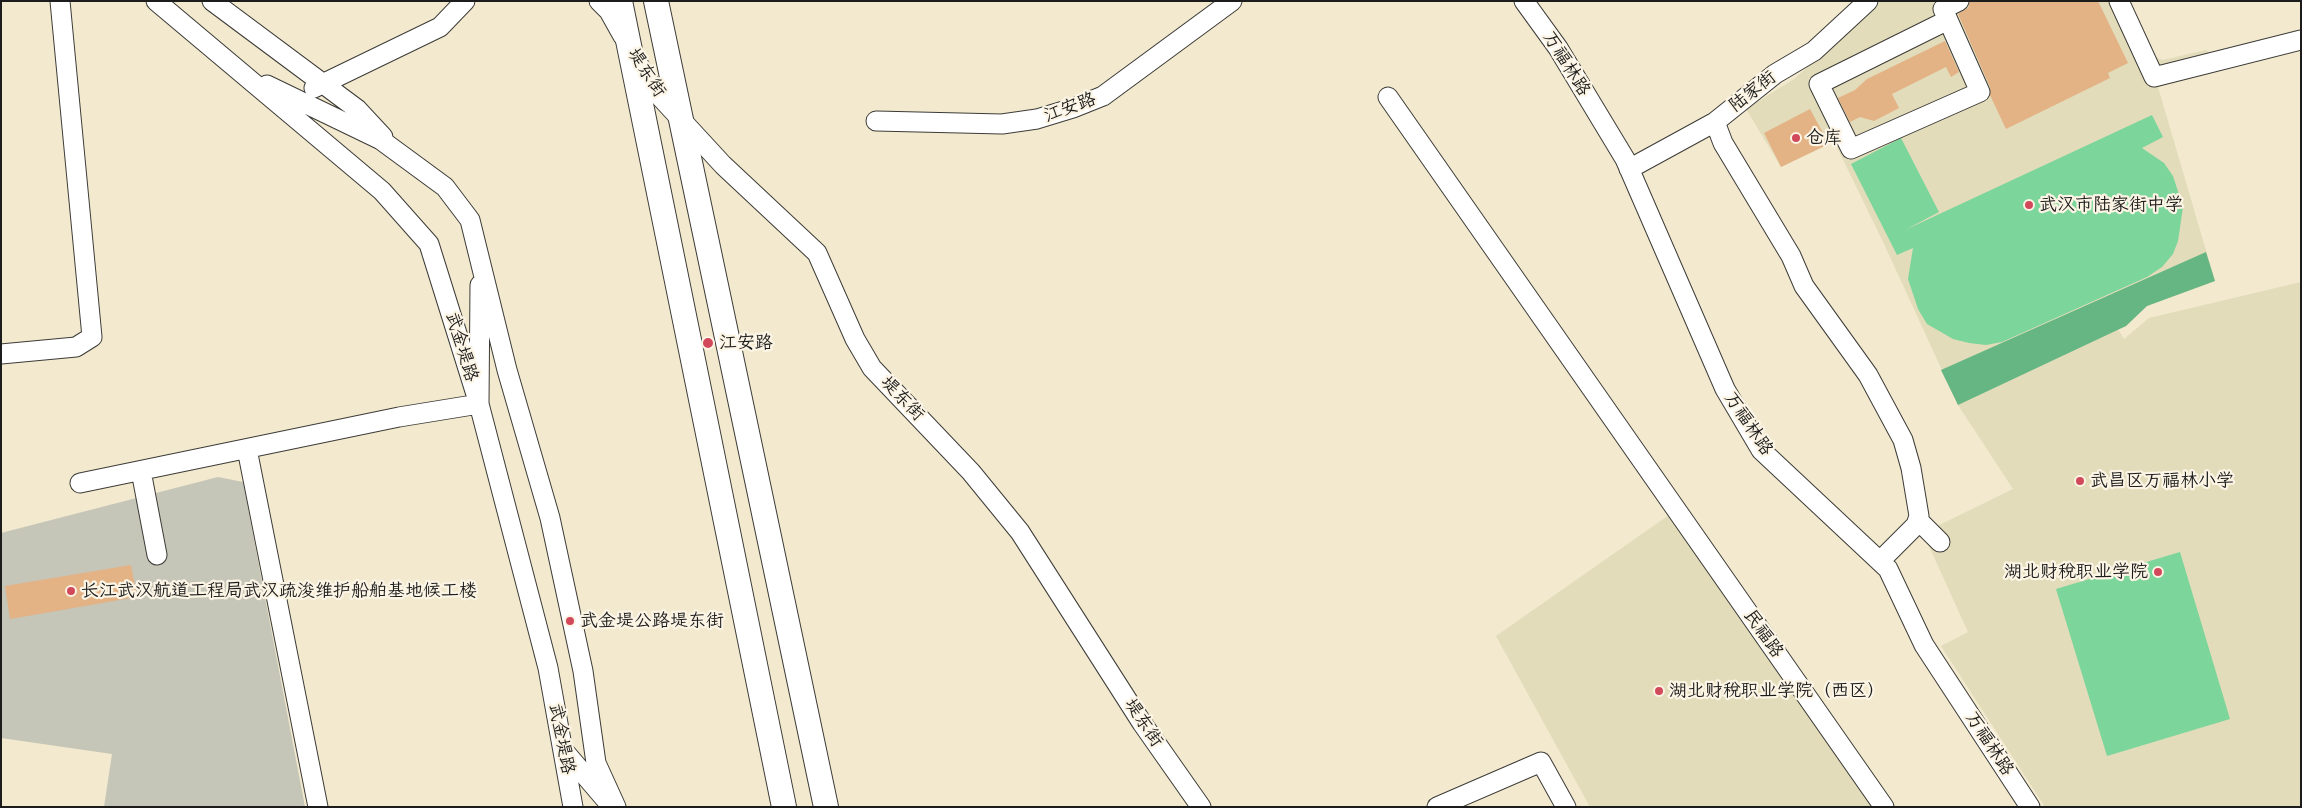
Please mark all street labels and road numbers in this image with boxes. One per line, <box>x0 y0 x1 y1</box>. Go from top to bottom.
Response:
street label: 万福林路 <box>1538 28 1594 100</box>
street label: 堤东街 <box>622 44 670 102</box>
street label: 陆家街 <box>1725 67 1781 117</box>
street label: 江安路 <box>1041 89 1099 127</box>
street label: 武金堤路 <box>440 309 482 385</box>
street label: 堤东街 <box>875 372 929 426</box>
street label: 万福林路 <box>1719 388 1777 460</box>
street label: 民福路 <box>1739 606 1787 662</box>
street label: 堤东街 <box>1119 695 1167 751</box>
street label: 武金堤路 <box>544 702 578 776</box>
street label: 万福林路 <box>1960 708 2018 780</box>

